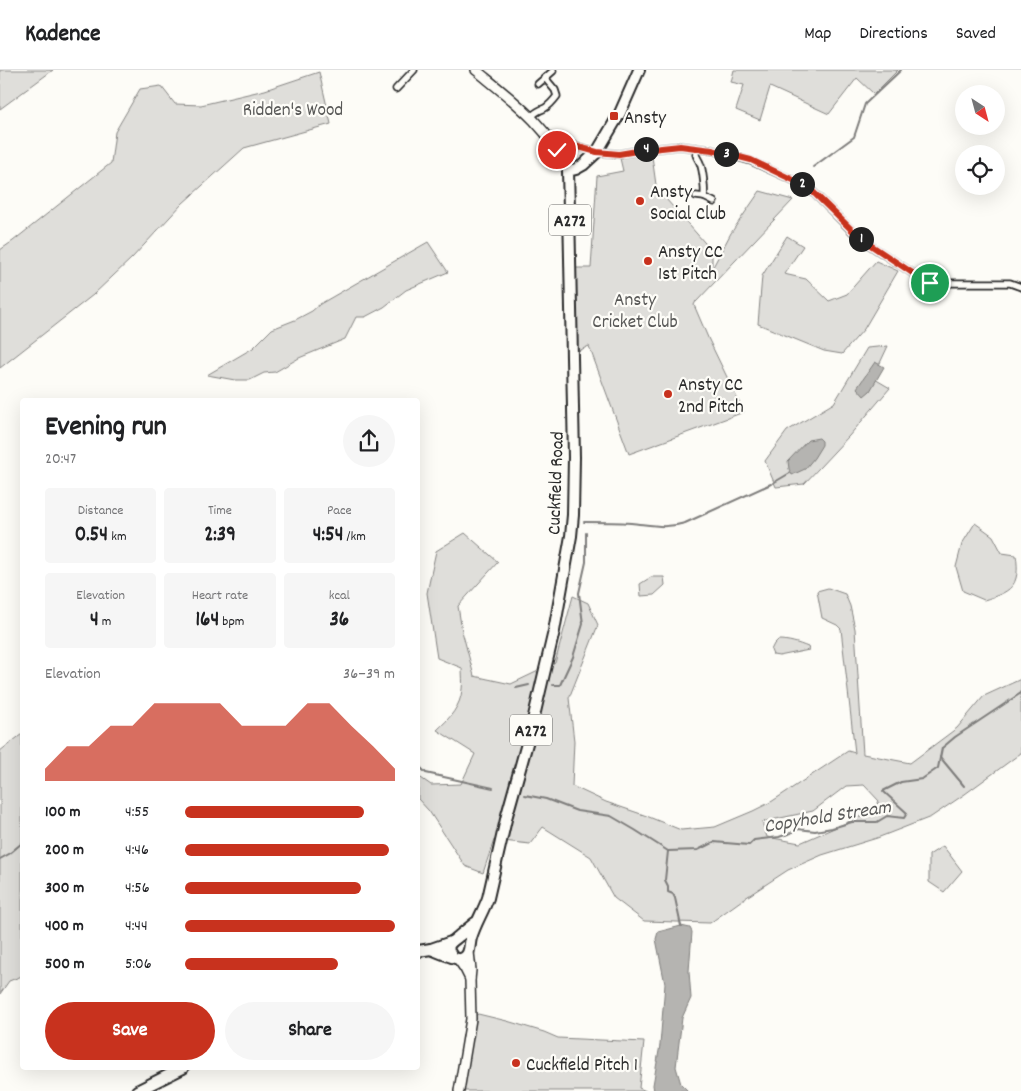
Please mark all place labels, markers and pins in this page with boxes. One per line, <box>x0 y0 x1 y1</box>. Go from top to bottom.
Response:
place label: Ansty <box>624 106 666 133</box>
marker: Ansty <box>608 110 620 122</box>
pin <box>536 129 578 171</box>
pin: 4 <box>634 136 658 162</box>
pin: 3 <box>714 142 738 166</box>
pin: 2 <box>790 172 814 196</box>
place label: Ansty Social Club <box>650 180 726 229</box>
marker: Ansty Social Club <box>634 195 646 207</box>
pin: 1 <box>848 226 874 252</box>
place label: Ansty CC 1st Pitch <box>658 240 723 289</box>
marker: Ansty CC 1st Pitch <box>642 255 654 267</box>
pin <box>909 262 951 304</box>
place label: Ansty CC 2nd Pitch <box>678 373 744 422</box>
marker: Ansty CC 2nd Pitch <box>662 388 674 400</box>
place label: Cuckfield Pitch 1 <box>526 1053 638 1080</box>
marker: Cuckfield Pitch 1 <box>510 1057 522 1069</box>

